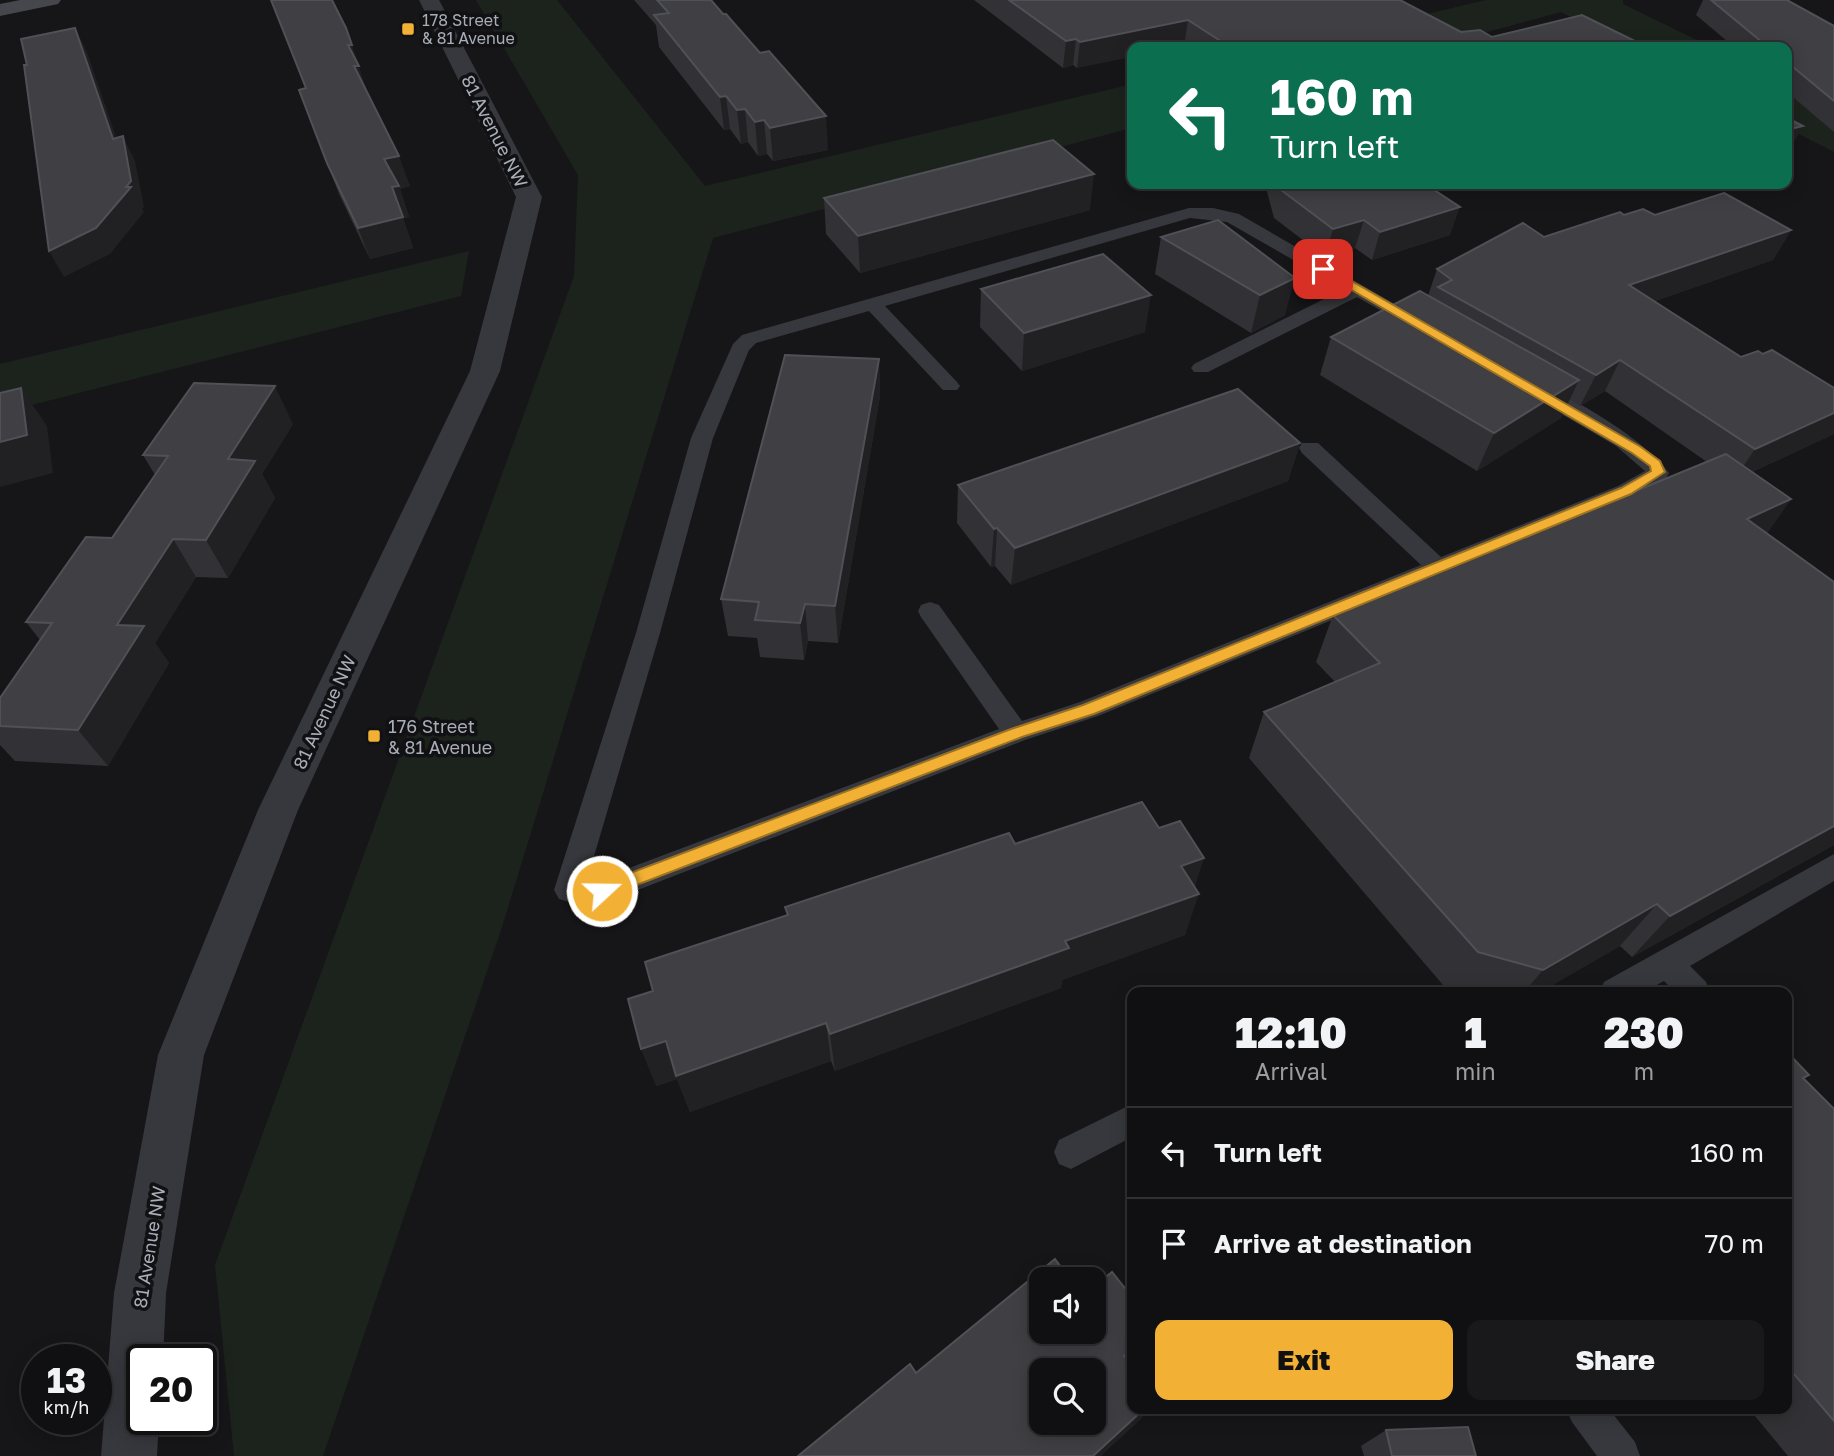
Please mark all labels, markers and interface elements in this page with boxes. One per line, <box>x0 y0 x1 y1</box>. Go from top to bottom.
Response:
place label: 178 Street & 81 Avenue <box>422 10 515 48</box>
marker: 178 Street & 81 Avenue <box>400 21 416 37</box>
text: 160 m <box>1270 67 1413 126</box>
icon: left <box>1155 70 1246 161</box>
street label: 81 Avenue NW <box>457 71 533 191</box>
text: Turn left <box>1270 127 1399 165</box>
pin <box>1293 239 1353 299</box>
icon: arrive <box>1304 250 1342 288</box>
street label: 81 Avenue NW <box>288 652 360 772</box>
place label: 176 Street & 81 Avenue <box>388 715 492 758</box>
marker: 176 Street & 81 Avenue <box>366 728 382 744</box>
position arrow <box>565 854 639 928</box>
text: 12:10 <box>1235 1007 1347 1057</box>
text: 1 <box>1464 1007 1486 1057</box>
text: 230 <box>1604 1007 1684 1057</box>
text: Arrival <box>1255 1057 1327 1085</box>
text: min <box>1455 1057 1496 1085</box>
text: m <box>1634 1057 1654 1085</box>
icon: left <box>1155 1134 1193 1172</box>
text: Turn left <box>1214 1137 1322 1168</box>
text: 160 m <box>1690 1137 1764 1168</box>
street label: 81 Avenue NW <box>128 1184 170 1310</box>
icon: arrive <box>1155 1225 1193 1263</box>
text: Arrive at destination <box>1214 1228 1472 1259</box>
text: 70 m <box>1705 1228 1764 1259</box>
map controls <box>1029 1267 1106 1435</box>
button: sound <box>1029 1267 1106 1344</box>
button: Exit <box>1155 1320 1453 1400</box>
button: Share <box>1467 1320 1764 1400</box>
speed limit sign: 20 <box>126 1344 217 1435</box>
button: search <box>1029 1358 1106 1435</box>
text: 13 <box>47 1359 86 1401</box>
text: km/h <box>44 1396 89 1418</box>

